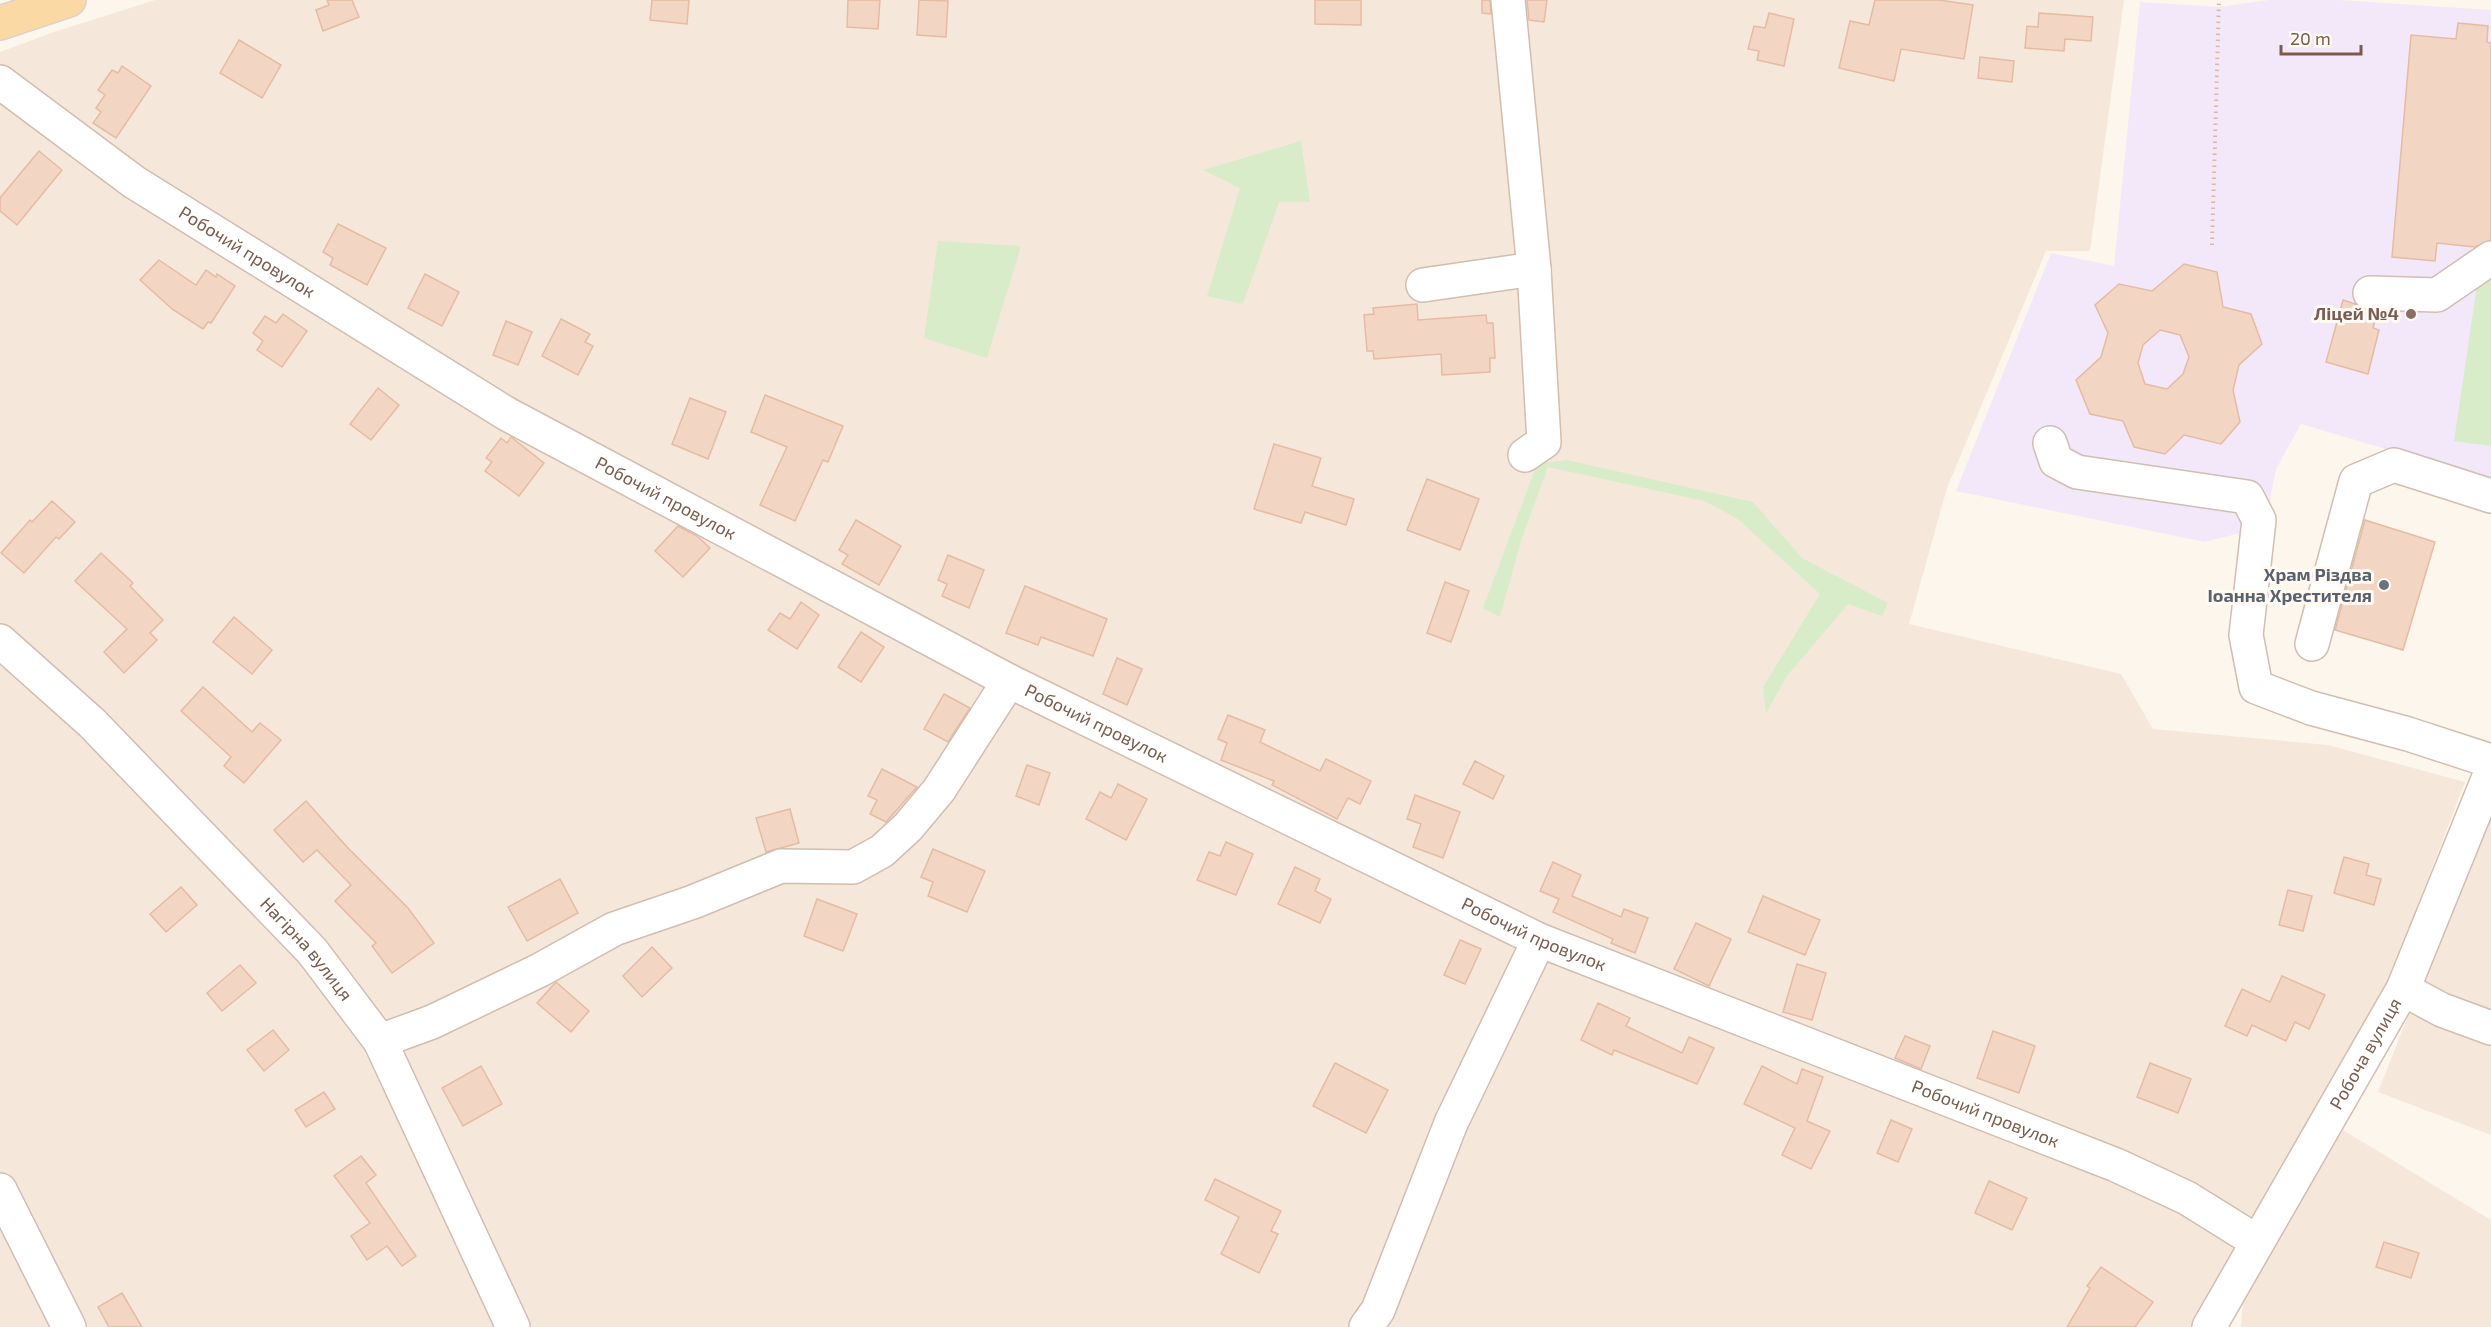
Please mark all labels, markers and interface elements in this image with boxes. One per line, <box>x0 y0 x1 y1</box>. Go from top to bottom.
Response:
scale bar <box>2281 18 2360 56</box>
text: 20 m <box>2290 27 2331 49</box>
street label: Робочий провулок <box>175 201 320 302</box>
place label: Ліцей №4 <box>2314 302 2399 324</box>
marker: Ліцей №4 <box>2404 307 2418 321</box>
street label: Робочий провулок <box>592 451 740 544</box>
place label: Храм Різдва Іоанна Хрестителя <box>2208 563 2372 606</box>
marker: Храм Різдва Іоанна Хрестителя <box>2377 578 2391 592</box>
street label: Робочий провулок <box>1022 678 1172 767</box>
street label: Нагірна вулиця <box>256 892 358 1005</box>
street label: Робочий провулок <box>1458 892 1610 975</box>
street label: Робоча вулиця <box>2324 994 2406 1113</box>
street label: Робочий провулок <box>1909 1074 2063 1152</box>

